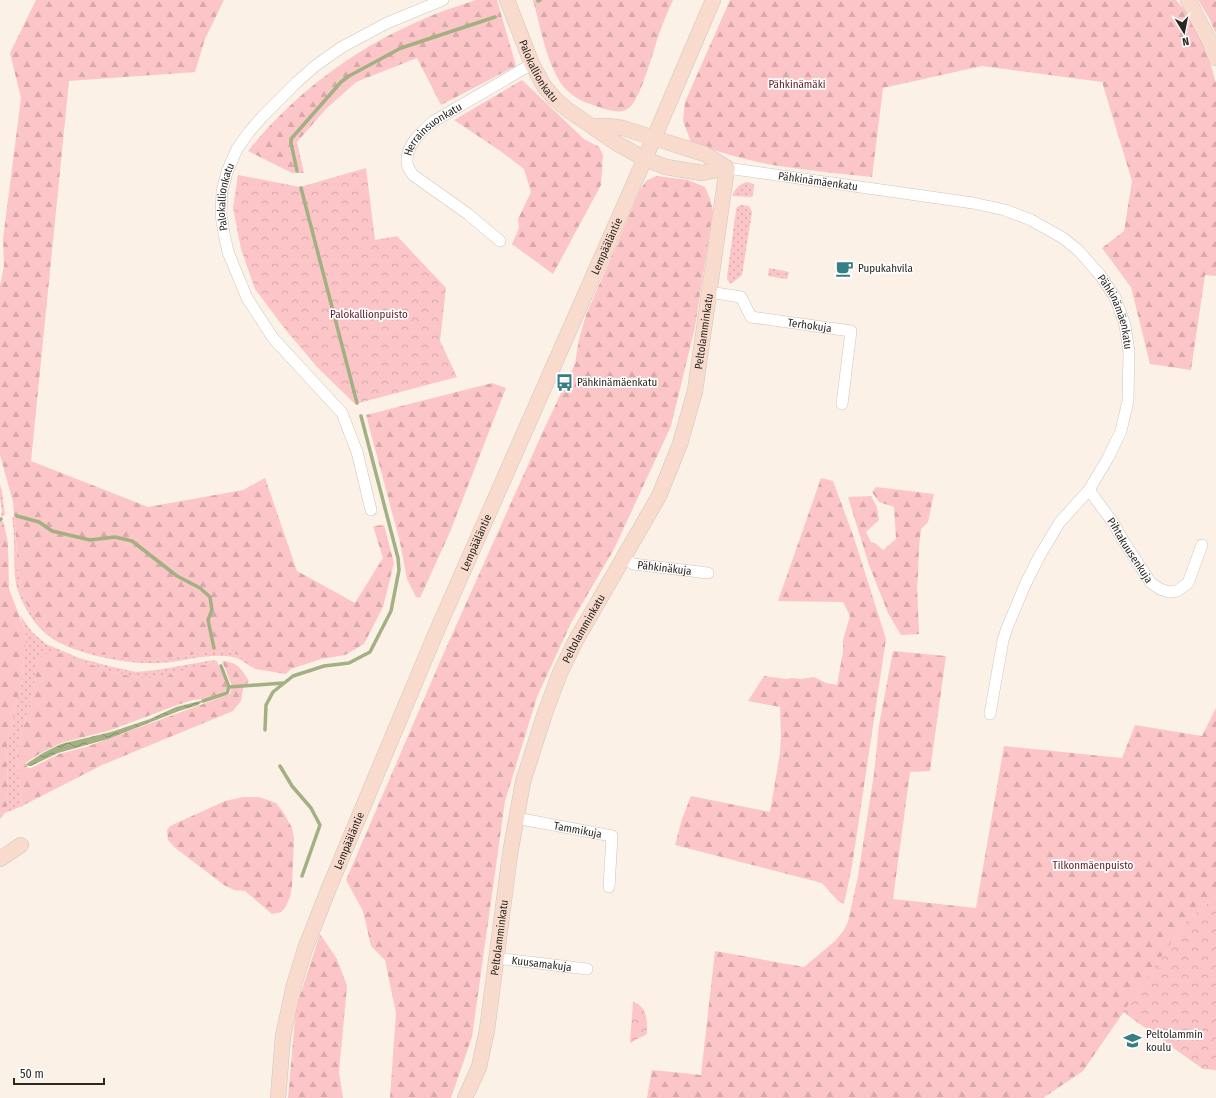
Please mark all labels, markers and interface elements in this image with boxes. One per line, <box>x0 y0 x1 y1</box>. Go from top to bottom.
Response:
north arrow <box>1164 12 1204 52</box>
text: N <box>1181 34 1190 48</box>
street label: Palokallionkatu <box>516 38 561 105</box>
park label: Pähkinämäki <box>768 78 826 91</box>
street label: Herrainsuonkatu <box>401 100 464 158</box>
street label: Palokallionkatu <box>215 161 237 232</box>
street label: Pähkinämäenkatu <box>777 169 859 194</box>
street label: Lempääläntie <box>589 216 625 277</box>
cafe icon: Pupukahvila <box>835 258 855 278</box>
place label: Pupukahvila <box>858 262 913 275</box>
street label: Pähkinämäenkatu <box>1095 272 1135 350</box>
street label: Peltolamminkatu <box>692 293 716 370</box>
park label: Palokallionpuisto <box>330 308 408 321</box>
street label: Terhokuja <box>787 316 832 335</box>
bus stop icon: Pähkinämäenkatu <box>554 372 574 392</box>
place label: Pähkinämäenkatu <box>577 376 657 389</box>
street label: Lempääläntie <box>458 512 494 573</box>
street label: Pihtakuusenkuja <box>1104 515 1155 586</box>
street label: Pähkinäkuja <box>637 559 692 578</box>
street label: Peltolamminkatu <box>560 592 608 665</box>
street label: Lempääläntie <box>332 810 367 871</box>
street label: Tammikuja <box>553 819 603 841</box>
park label: Tilkonmäenpuisto <box>1053 859 1134 872</box>
street label: Peltolamminkatu <box>488 899 511 977</box>
street label: Kuusamakuja <box>511 954 572 974</box>
place label: Peltolammin koulu <box>1146 1028 1203 1054</box>
school or university icon: Peltolammin koulu <box>1123 1030 1143 1050</box>
scale bar <box>14 1060 104 1086</box>
text: 50 m <box>20 1067 44 1081</box>

